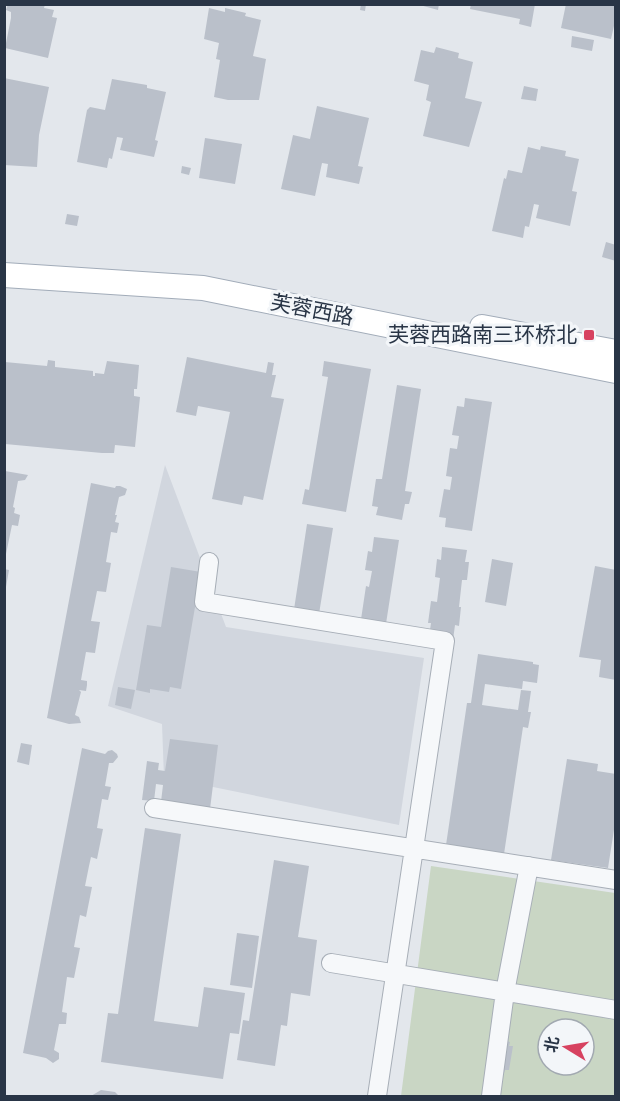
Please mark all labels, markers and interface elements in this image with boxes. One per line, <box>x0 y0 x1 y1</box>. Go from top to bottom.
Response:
street label: 芙蓉西路 <box>268 289 356 331</box>
place label: 芙蓉西路南三环桥北 <box>388 322 577 348</box>
marker: 芙蓉西路南三环桥北 <box>582 328 596 342</box>
north arrow <box>536 1017 596 1077</box>
text: 北 <box>541 1035 564 1054</box>

